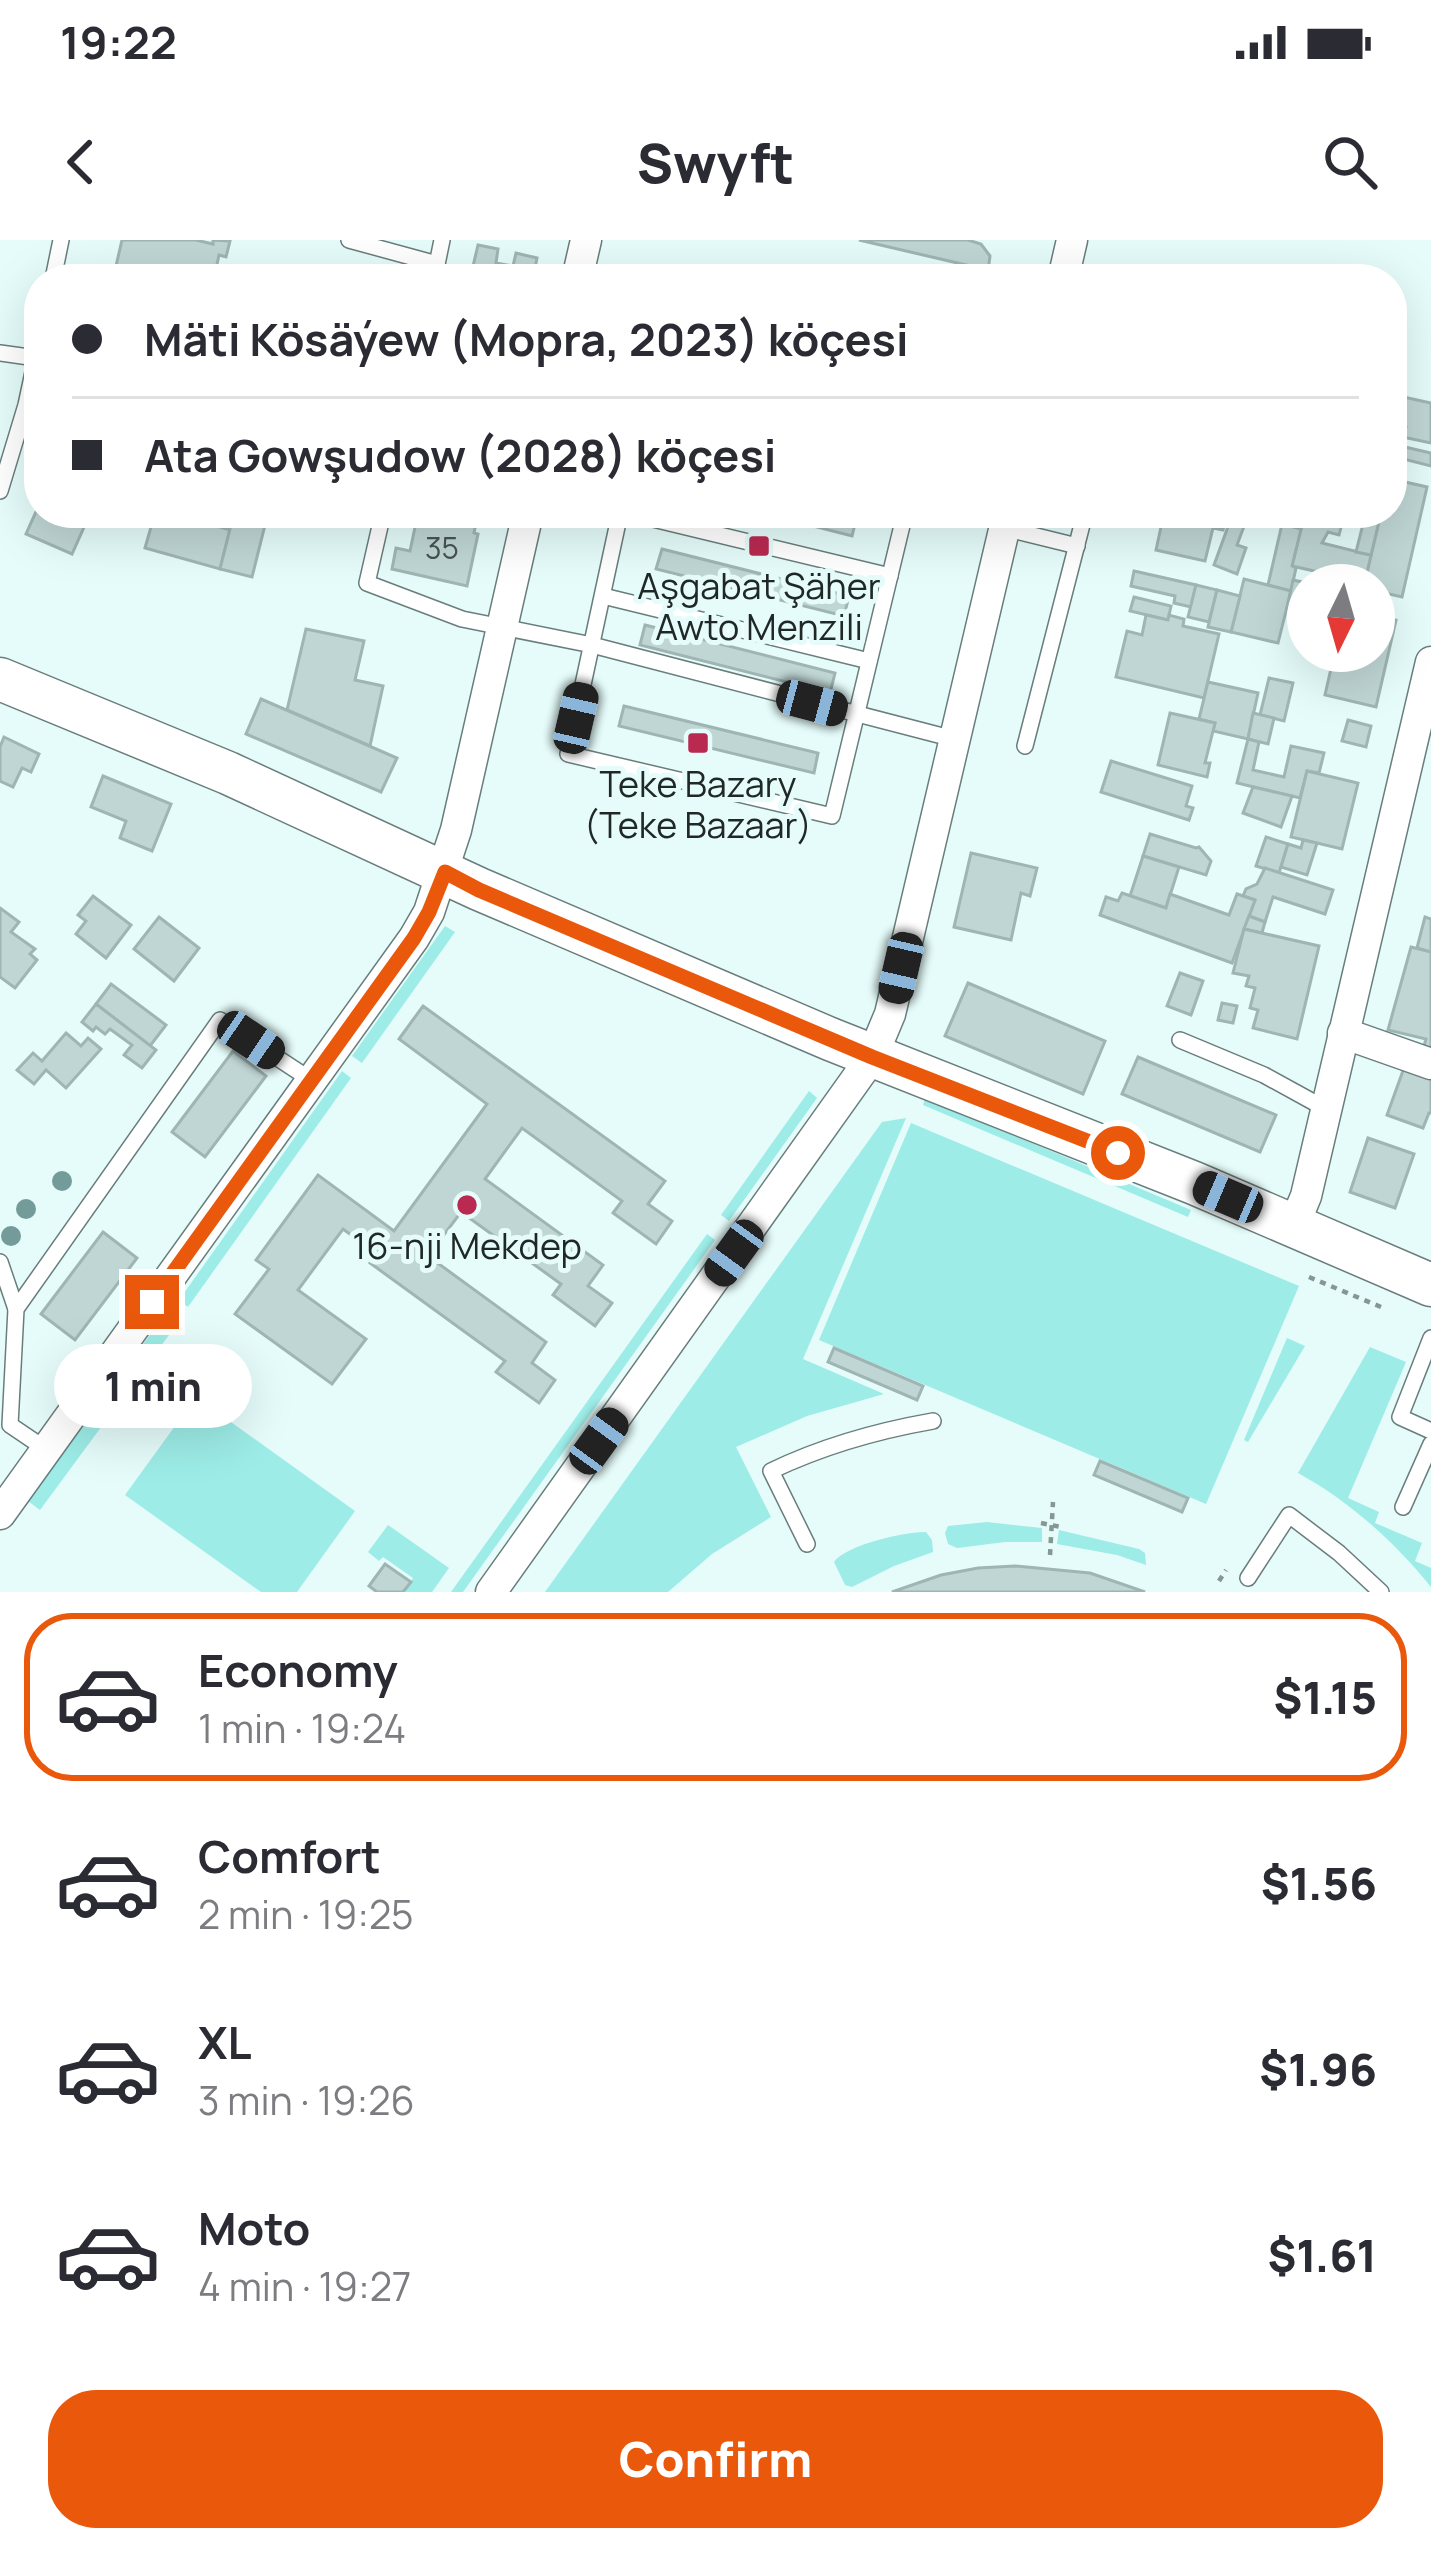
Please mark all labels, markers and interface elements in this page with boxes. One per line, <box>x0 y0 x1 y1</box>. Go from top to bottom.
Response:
text: 19:22 <box>60 11 177 73</box>
text: Swyft <box>637 125 794 199</box>
icon: back <box>48 129 114 195</box>
icon: search <box>1317 129 1383 195</box>
text: Mäti Kösäýew (Mopra, 2023) köçesi <box>144 308 909 370</box>
text: Ata Gowşudow (2028) köçesi <box>144 424 776 486</box>
house number: 35 <box>425 527 459 568</box>
marker: Aşgabat Şäher Awto Menzili <box>746 533 772 559</box>
place label: Aşgabat Şäher Awto Menzili <box>637 561 881 651</box>
north arrow <box>1287 564 1395 672</box>
map controls <box>1287 564 1395 672</box>
car <box>773 676 851 730</box>
car <box>550 679 602 757</box>
marker: Teke Bazary (Teke Bazaar) <box>685 730 711 756</box>
place label: Teke Bazary (Teke Bazaar) <box>584 759 812 849</box>
car <box>875 929 927 1007</box>
car <box>211 1005 291 1075</box>
route start <box>1091 1126 1145 1180</box>
car <box>1188 1166 1268 1228</box>
marker: 16-nji Mekdep <box>454 1192 480 1218</box>
car <box>698 1213 770 1293</box>
place label: 16-nji Mekdep <box>352 1221 582 1270</box>
route end <box>125 1275 179 1329</box>
callout: 1 min <box>53 1344 251 1428</box>
text: 1 min <box>104 1359 202 1413</box>
car <box>563 1401 635 1481</box>
text: Economy <box>198 1639 398 1701</box>
icon: car <box>54 1643 162 1751</box>
text: $1.15 <box>1274 1666 1377 1728</box>
text: 1 min · 19:24 <box>198 1701 406 1755</box>
text: Comfort <box>198 1825 381 1887</box>
icon: car <box>54 1829 162 1937</box>
text: $1.56 <box>1261 1852 1377 1914</box>
text: 2 min · 19:25 <box>198 1887 414 1941</box>
text: XL <box>198 2011 252 2073</box>
icon: car <box>54 2015 162 2123</box>
text: $1.96 <box>1259 2038 1377 2100</box>
text: 3 min · 19:26 <box>198 2073 415 2127</box>
text: Moto <box>198 2197 310 2259</box>
icon: car <box>54 2201 162 2309</box>
text: $1.61 <box>1267 2224 1377 2286</box>
text: 4 min · 19:27 <box>198 2259 411 2313</box>
button: Confirm <box>48 2390 1383 2528</box>

